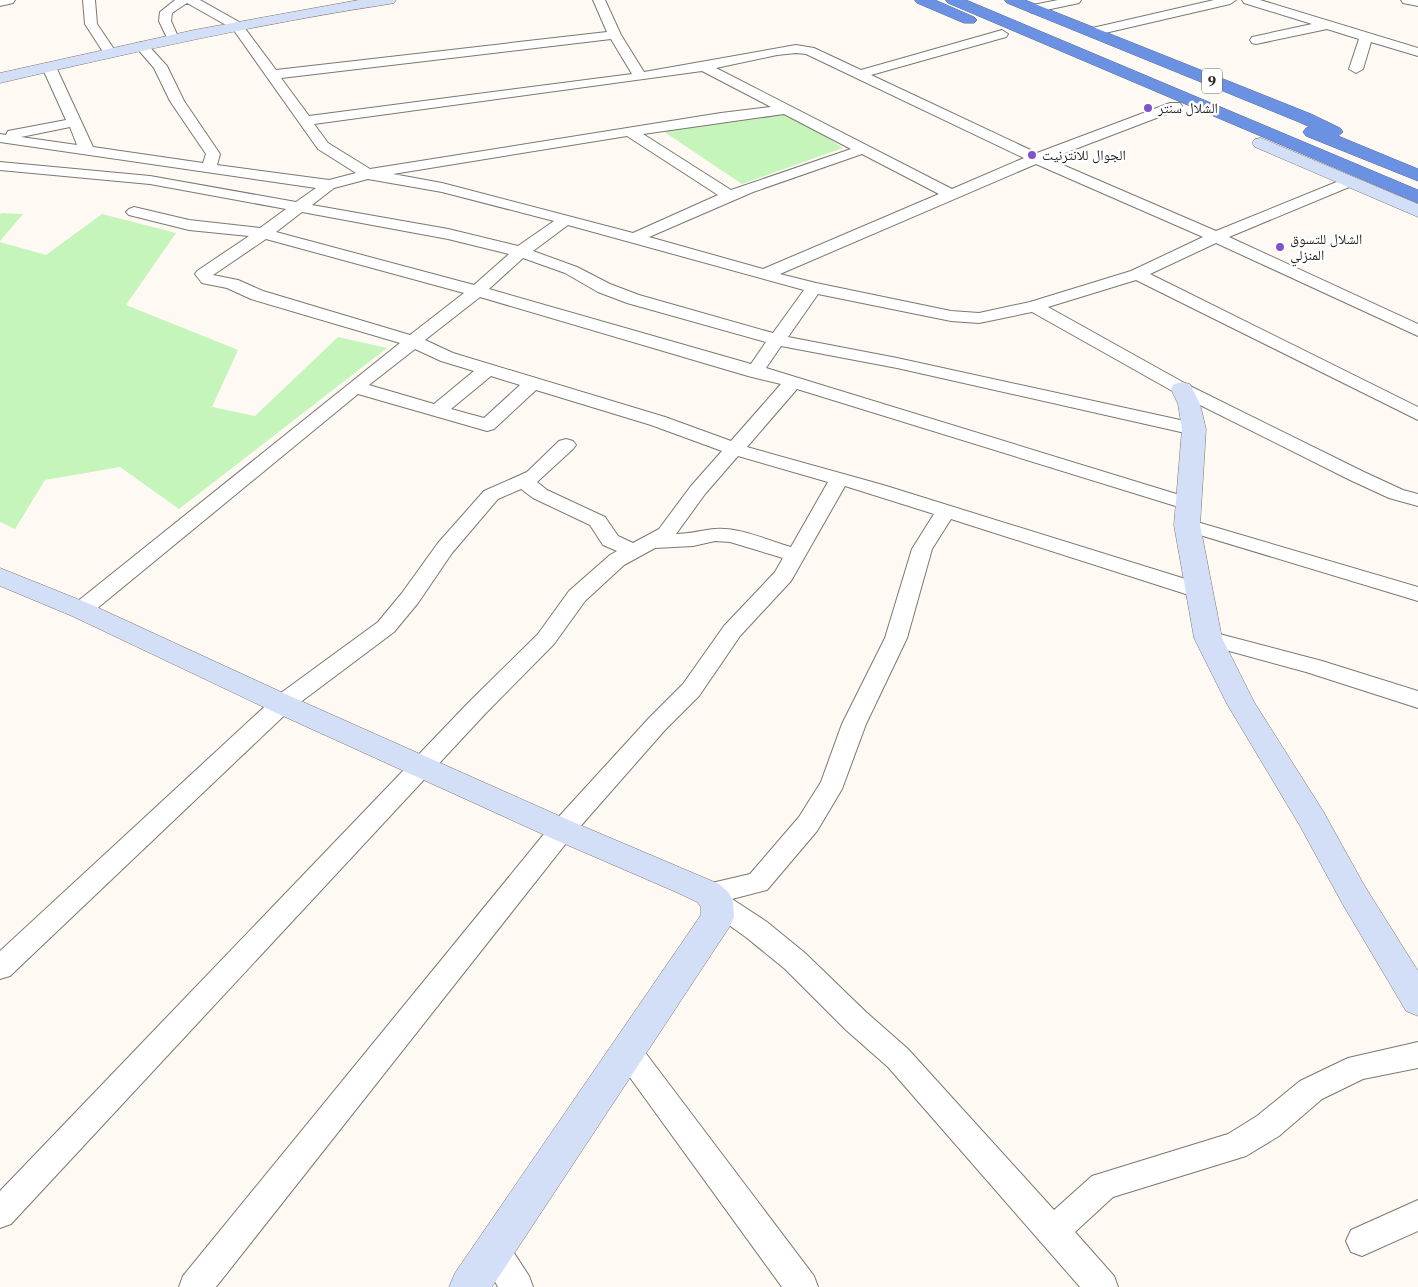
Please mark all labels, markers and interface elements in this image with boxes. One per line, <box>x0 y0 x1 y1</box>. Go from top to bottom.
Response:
road number: 9 <box>1202 68 1222 94</box>
place label: الشلال سنتر <box>1157 98 1218 119</box>
marker: الشلال سنتر <box>1142 102 1154 114</box>
place label: الجوال للانترنيت <box>1042 145 1126 166</box>
marker: الجوال للانترنيت <box>1026 149 1038 161</box>
place label: الشلال للتسوق المنزلي <box>1290 229 1362 266</box>
marker: الشلال للتسوق المنزلي <box>1274 241 1286 253</box>

